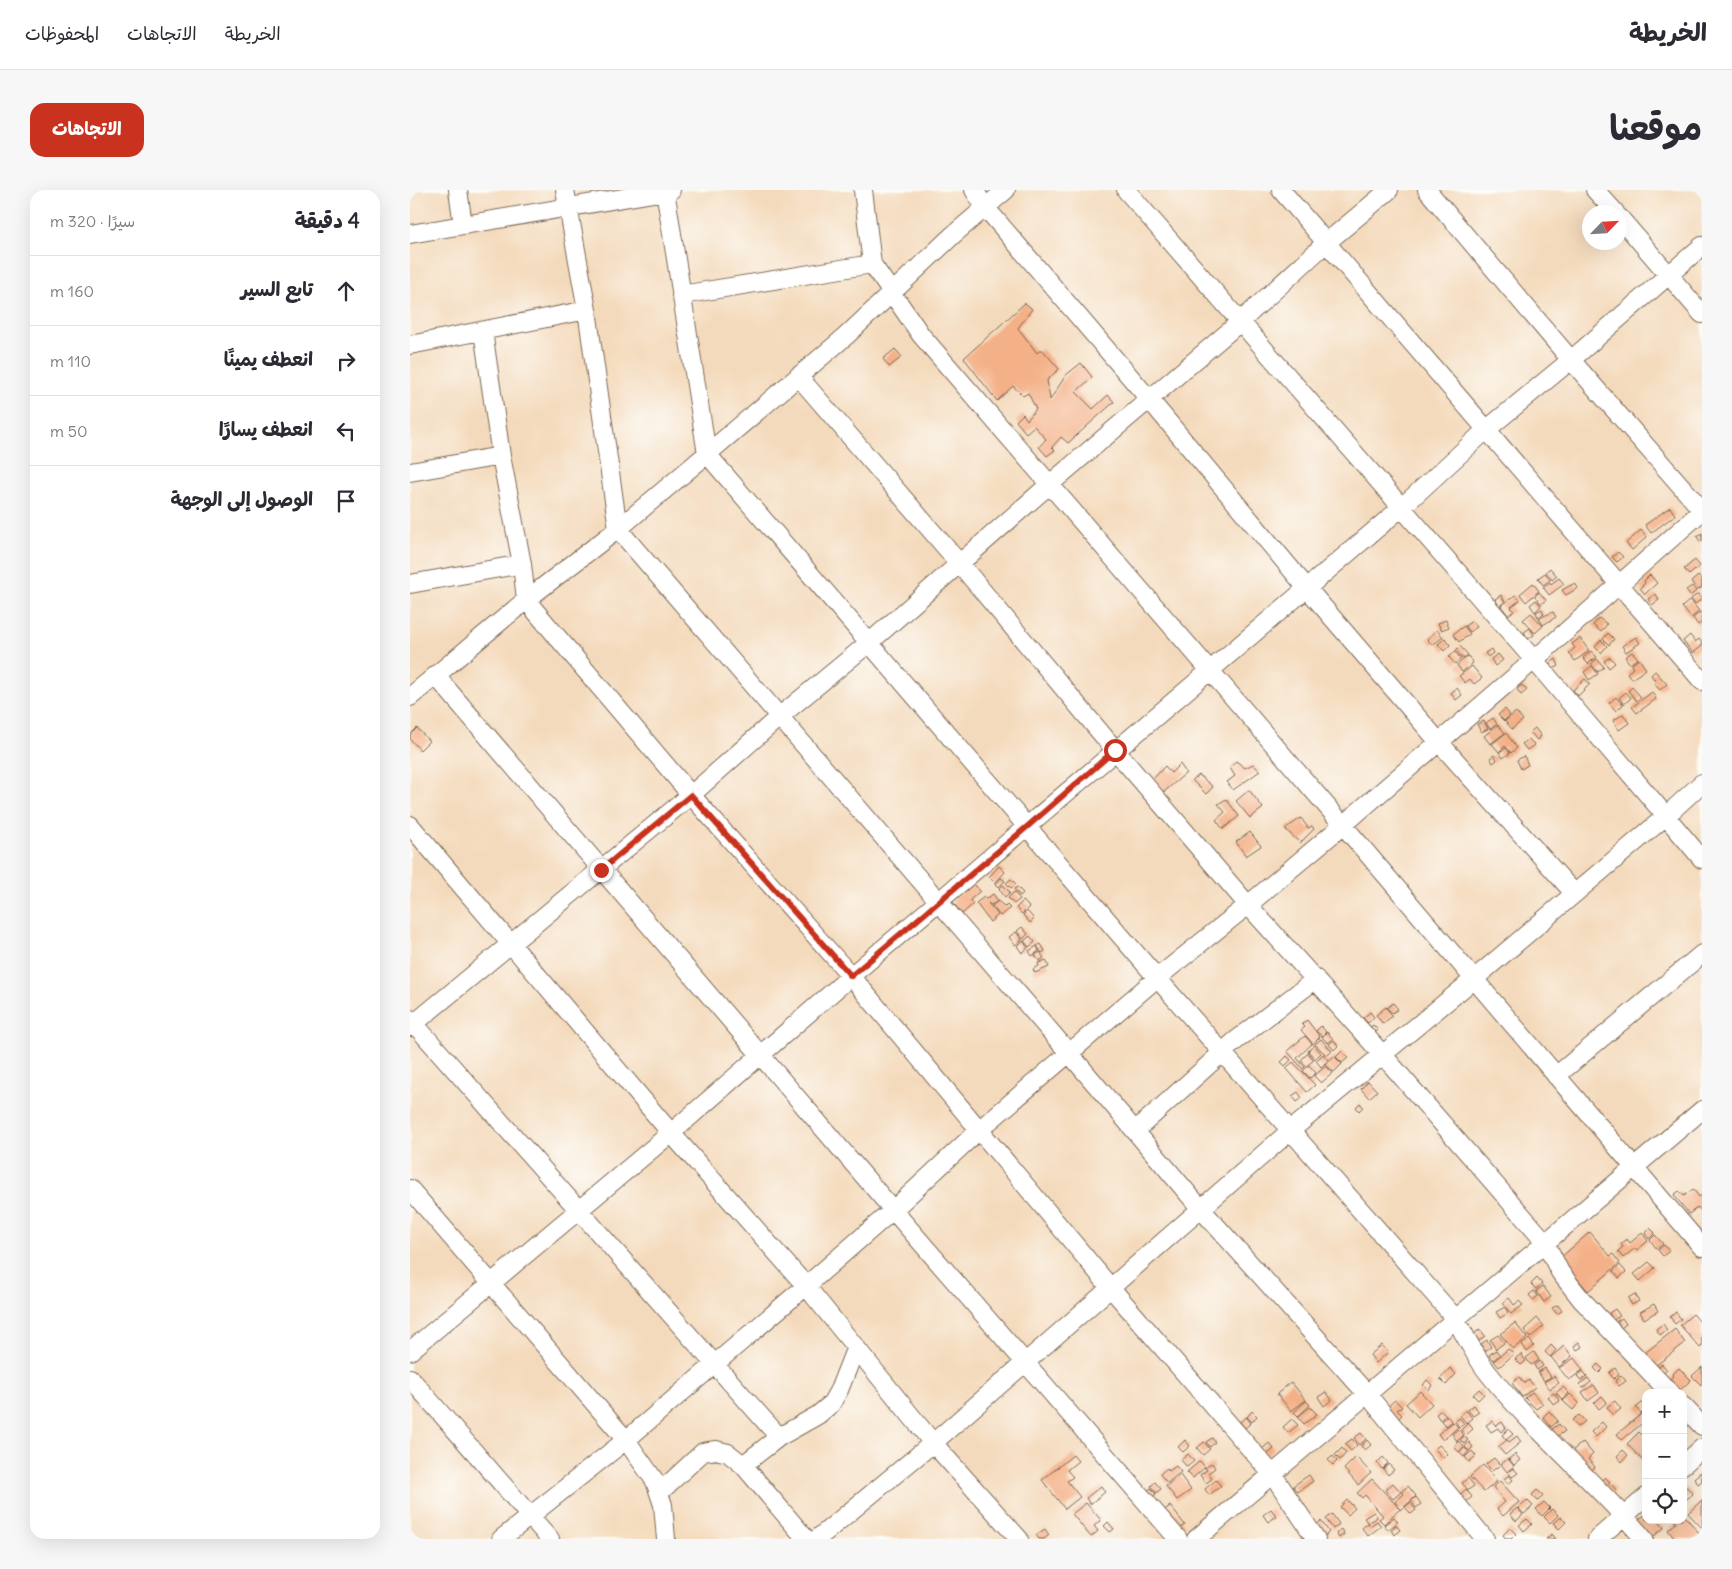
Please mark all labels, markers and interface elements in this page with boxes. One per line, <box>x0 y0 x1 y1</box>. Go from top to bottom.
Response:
text: الخريطة <box>1629 17 1707 47</box>
text: المحفوظات <box>25 22 99 45</box>
text: الاتجاهات <box>127 22 197 45</box>
text: الخريطة <box>225 22 281 45</box>
button: الاتجاهات <box>30 103 144 157</box>
text: موقعنا <box>1609 105 1702 149</box>
north arrow <box>1582 205 1627 250</box>
text: 4 دقيقة <box>294 207 360 234</box>
text: سيرًا · 320 m <box>50 211 135 231</box>
text: تابع السير <box>241 277 313 301</box>
icon: ahead <box>332 277 360 305</box>
text: 160 m <box>50 281 94 301</box>
text: انعطف يمينًا <box>224 347 313 371</box>
icon: right <box>332 347 360 375</box>
text: 110 m <box>50 351 91 371</box>
text: انعطف يسارًا <box>219 417 313 441</box>
icon: left <box>332 417 360 445</box>
text: 50 m <box>50 421 88 441</box>
text: الوصول إلى الوجهة <box>170 487 313 511</box>
icon: arrive <box>332 487 360 515</box>
route start <box>1104 739 1127 762</box>
route end <box>590 859 613 882</box>
map controls <box>1642 1389 1687 1524</box>
button: + <box>1642 1389 1687 1434</box>
button: − <box>1642 1434 1687 1479</box>
button: locate <box>1642 1479 1687 1524</box>

